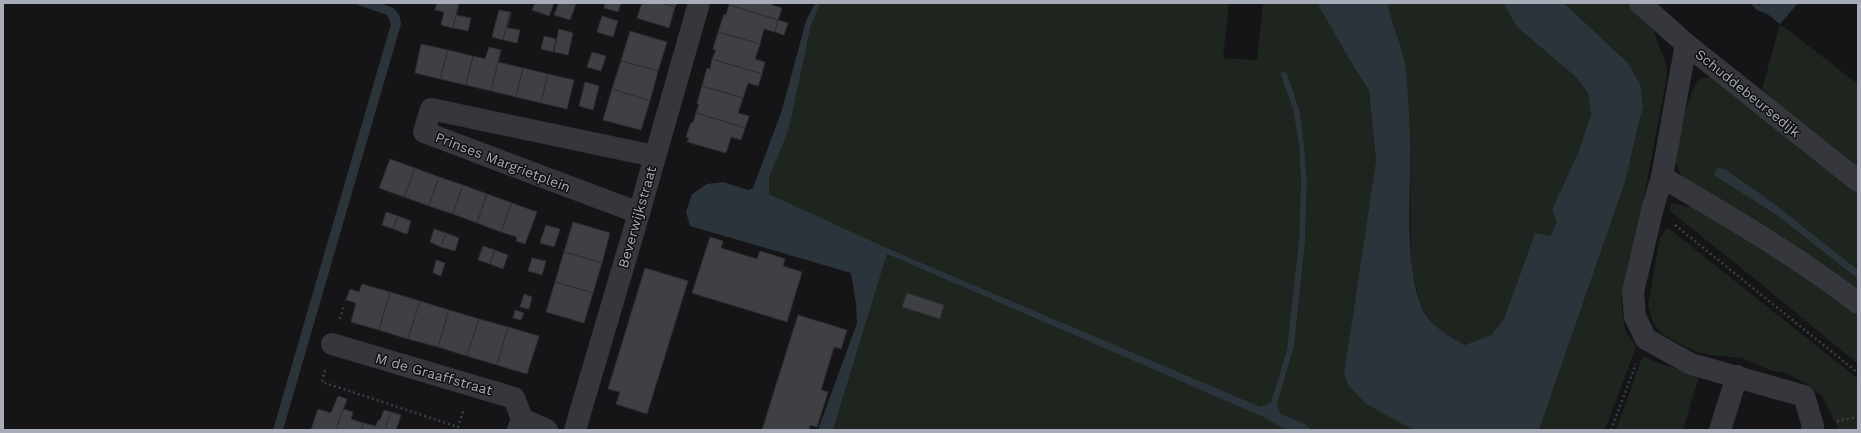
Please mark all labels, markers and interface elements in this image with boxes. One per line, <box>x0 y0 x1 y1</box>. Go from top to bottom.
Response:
street label: Schuddebeursedijk <box>1692 46 1804 140</box>
street label: Prinses Margrietplein <box>433 129 573 195</box>
street label: Beverwijkstraat <box>615 164 659 270</box>
street label: M de Graaffstraat <box>374 350 494 398</box>

